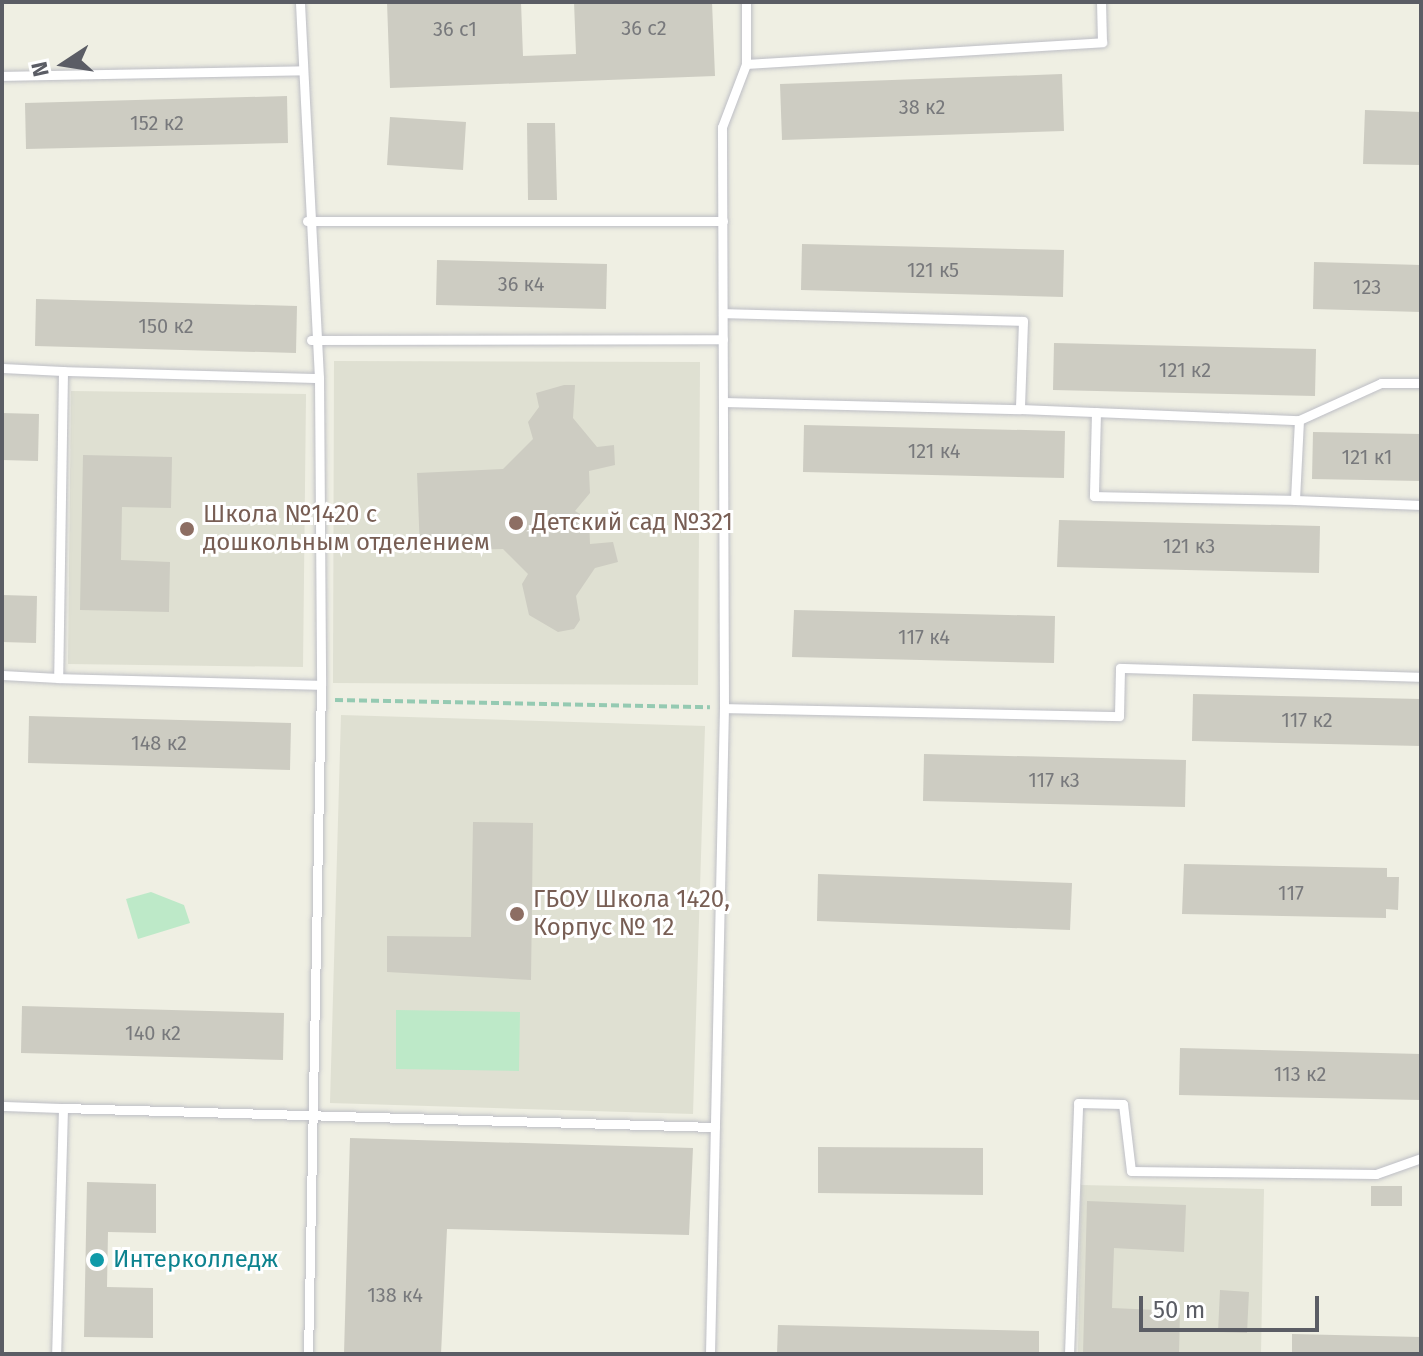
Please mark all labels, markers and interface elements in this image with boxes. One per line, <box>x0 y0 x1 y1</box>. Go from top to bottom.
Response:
house number: 36 с2 <box>621 16 667 40</box>
house number: 36 с1 <box>433 17 477 41</box>
north arrow <box>24 24 104 104</box>
text: N <box>25 59 55 79</box>
house number: 38 к2 <box>899 95 945 119</box>
house number: 152 к2 <box>130 111 184 135</box>
house number: 121 к5 <box>907 258 959 282</box>
house number: 36 к4 <box>498 272 544 296</box>
house number: 123 <box>1353 275 1381 299</box>
house number: 150 к2 <box>138 314 194 338</box>
house number: 121 к2 <box>1159 358 1211 382</box>
house number: 121 к4 <box>908 439 960 463</box>
house number: 121 к1 <box>1342 445 1392 469</box>
place label: Школа №1420 с дошкольным отделением <box>203 501 490 557</box>
place label: Детский сад №321 <box>532 509 733 537</box>
marker: Детский сад №321 <box>507 514 525 532</box>
marker: Школа №1420 с дошкольным отделением <box>178 520 196 538</box>
house number: 121 к3 <box>1163 534 1215 558</box>
house number: 117 к4 <box>898 625 950 649</box>
house number: 117 к2 <box>1281 708 1333 732</box>
house number: 148 к2 <box>131 731 187 755</box>
house number: 117 к3 <box>1028 768 1080 792</box>
house number: 117 <box>1278 881 1304 905</box>
place label: ГБОУ Школа 1420, Корпус № 12 <box>533 886 730 942</box>
marker: ГБОУ Школа 1420, Корпус № 12 <box>508 905 526 923</box>
house number: 140 к2 <box>125 1021 181 1045</box>
house number: 113 к2 <box>1274 1062 1326 1086</box>
place label: Интерколледж <box>113 1246 278 1274</box>
marker: Интерколледж <box>88 1251 106 1269</box>
scale bar <box>1143 1280 1323 1330</box>
house number: 138 к4 <box>367 1283 423 1307</box>
text: 50 m <box>1153 1296 1205 1324</box>

